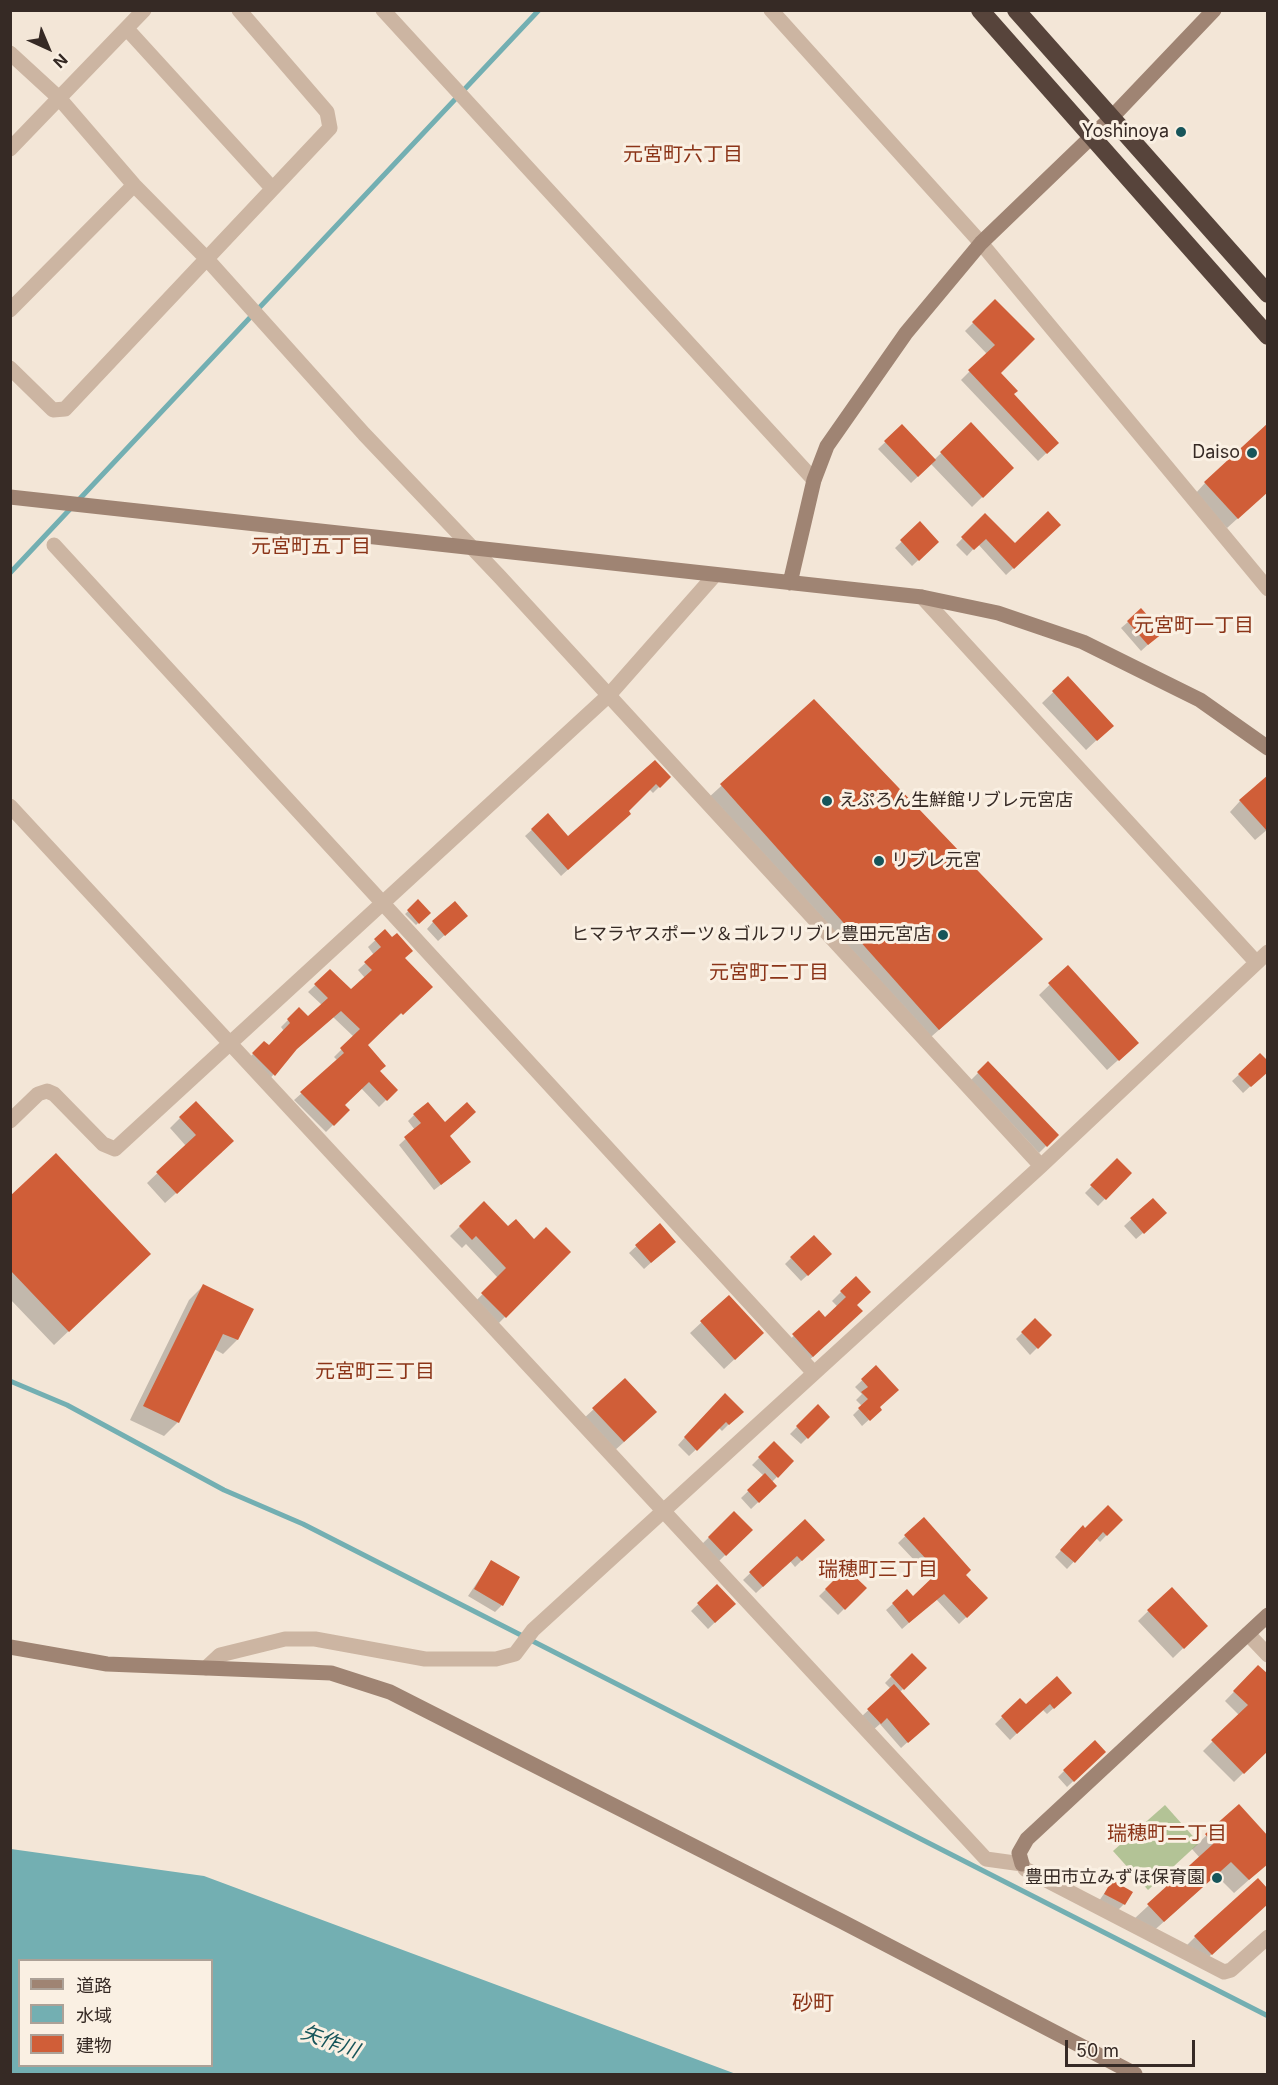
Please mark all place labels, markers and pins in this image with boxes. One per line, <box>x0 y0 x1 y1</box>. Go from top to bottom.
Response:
place label: Yoshinoya <box>1082 121 1169 143</box>
marker: Yoshinoya <box>1174 125 1188 139</box>
place label: Daiso <box>1192 442 1240 464</box>
marker: Daiso <box>1245 446 1259 460</box>
place label: えぷろん生鮮館リブレ元宮店 <box>839 790 1073 812</box>
marker: えぷろん生鮮館リブレ元宮店 <box>820 794 834 808</box>
place label: リブレ元宮 <box>891 850 981 872</box>
marker: リブレ元宮 <box>872 854 886 868</box>
place label: ヒマラヤスポーツ＆ゴルフリブレ豊田元宮店 <box>571 924 931 946</box>
marker: ヒマラヤスポーツ＆ゴルフリブレ豊田元宮店 <box>936 928 950 942</box>
place label: 豊田市立みずほ保育園 <box>1025 1867 1205 1889</box>
marker: 豊田市立みずほ保育園 <box>1210 1871 1224 1885</box>

